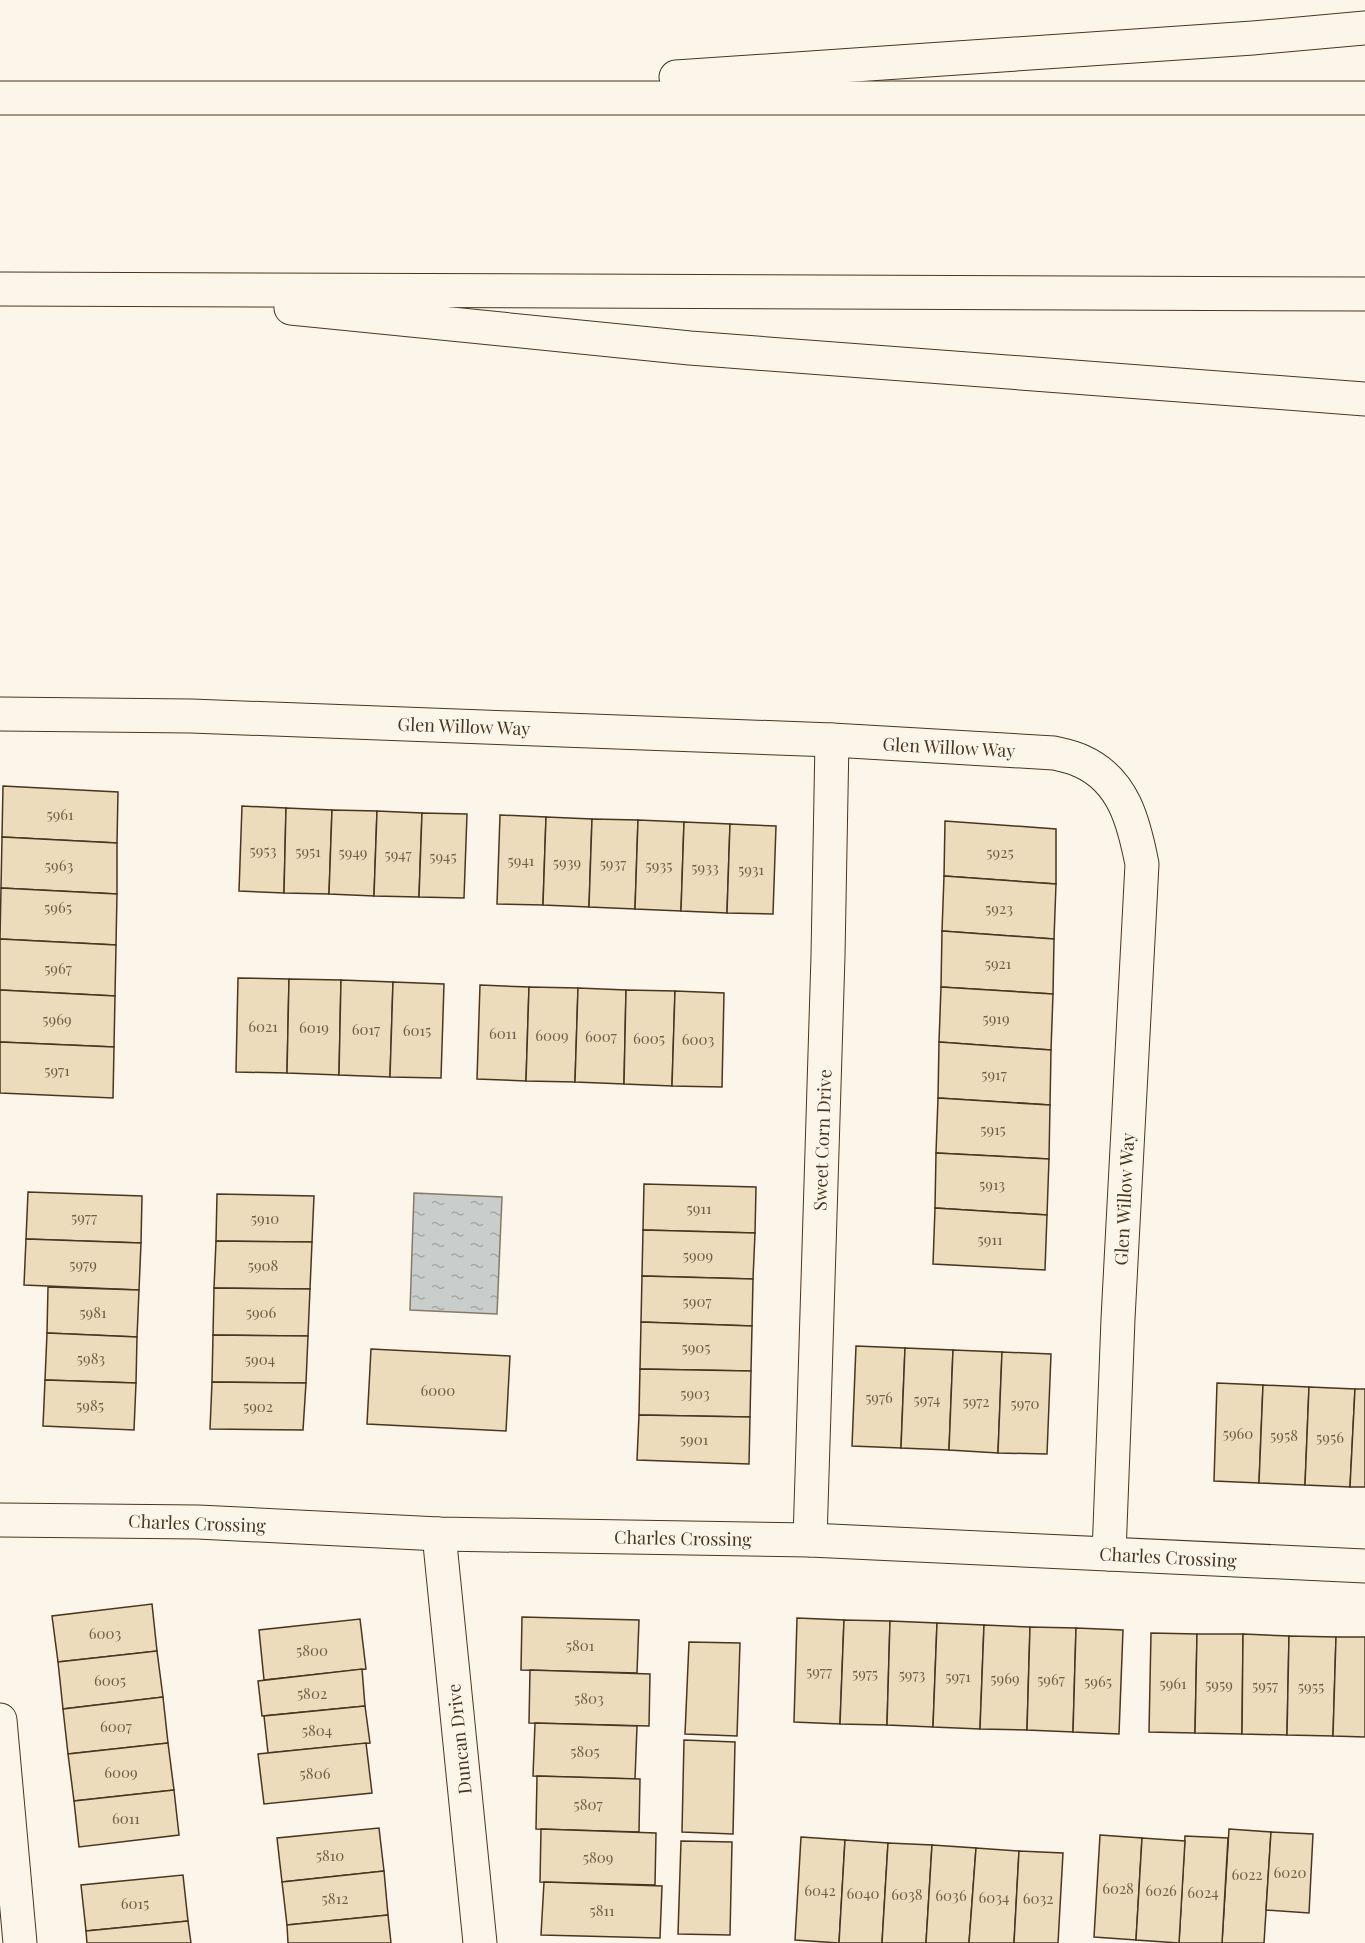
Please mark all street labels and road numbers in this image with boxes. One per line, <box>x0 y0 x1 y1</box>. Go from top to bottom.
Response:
street label: Glen Willow Way <box>397 712 531 740</box>
street label: Glen Willow Way <box>882 732 1016 762</box>
street label: Sweet Corn Drive <box>808 1069 836 1211</box>
street label: Glen Willow Way <box>1109 1132 1139 1266</box>
street label: Charles Crossing <box>128 1509 267 1537</box>
street label: Charles Crossing <box>614 1525 752 1551</box>
street label: Charles Crossing <box>1099 1541 1238 1573</box>
street label: Duncan Drive <box>441 1682 477 1796</box>

